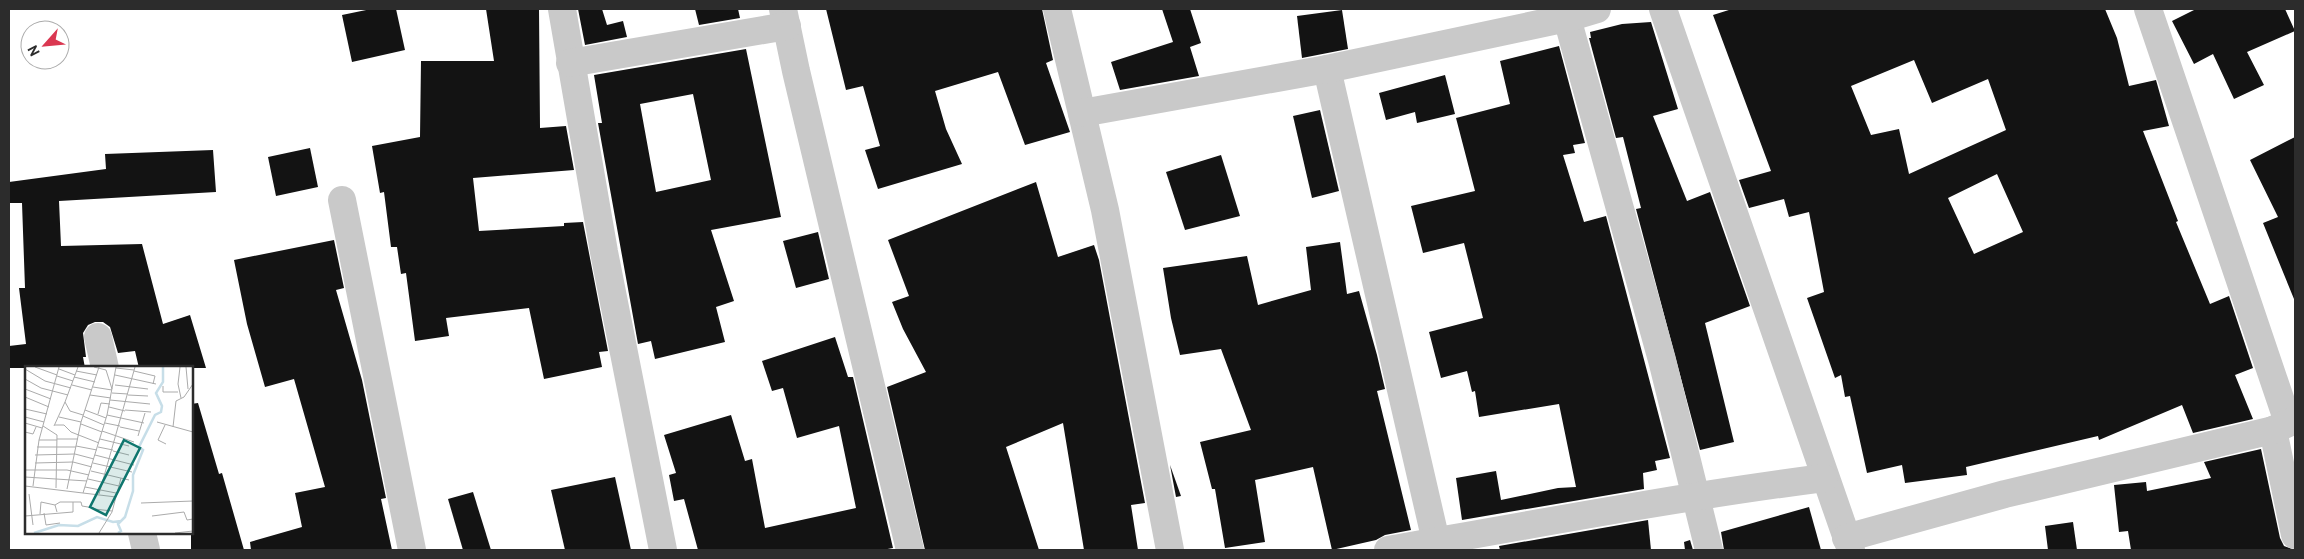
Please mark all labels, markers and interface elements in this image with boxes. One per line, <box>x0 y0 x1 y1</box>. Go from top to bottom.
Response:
north arrow <box>20 20 70 70</box>
text: N <box>25 42 45 59</box>
inset map <box>25 366 192 534</box>

